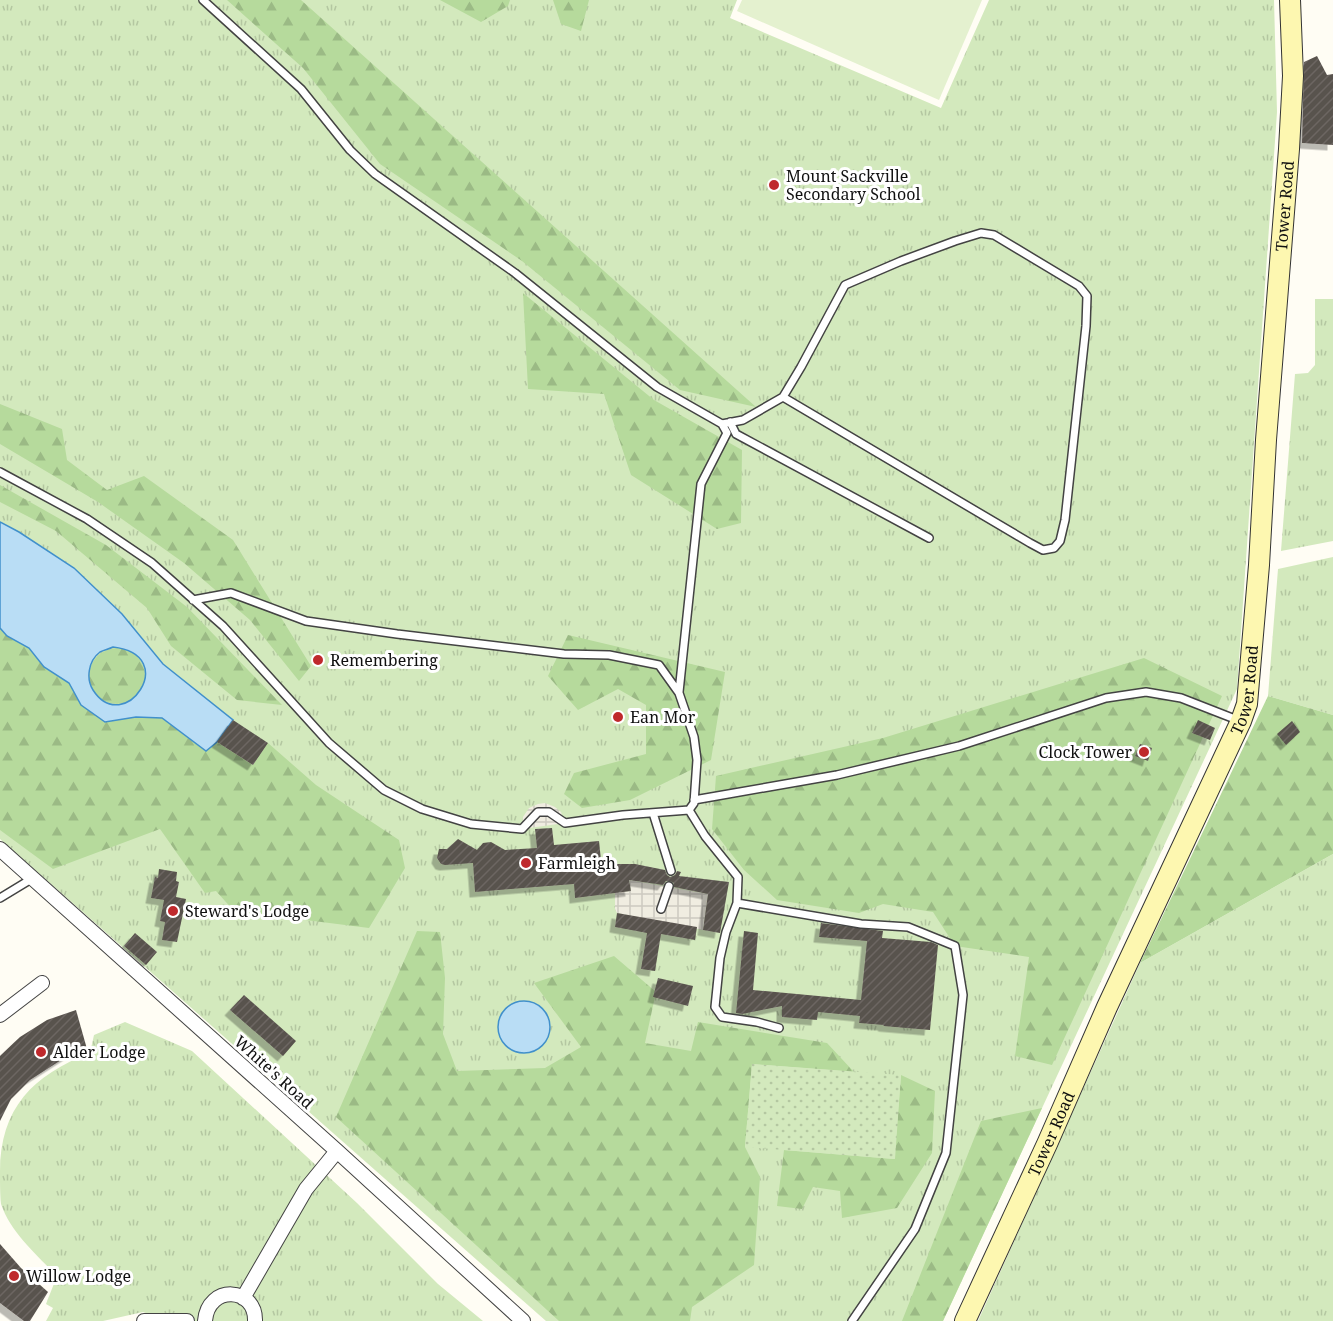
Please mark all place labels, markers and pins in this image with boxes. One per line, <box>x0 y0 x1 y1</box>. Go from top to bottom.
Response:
place label: Mount Sackville Secondary School <box>786 165 920 205</box>
marker: Mount Sackville Secondary School <box>767 178 781 192</box>
place label: Remembering <box>330 649 438 671</box>
marker: Remembering <box>311 653 325 667</box>
place label: Ean Mor <box>630 706 696 728</box>
marker: Ean Mor <box>611 710 625 724</box>
place label: Clock Tower <box>1038 741 1132 763</box>
marker: Clock Tower <box>1137 745 1151 759</box>
place label: Farmleigh <box>538 852 616 874</box>
marker: Farmleigh <box>519 856 533 870</box>
place label: Steward's Lodge <box>185 900 309 922</box>
marker: Steward's Lodge <box>166 904 180 918</box>
place label: Alder Lodge <box>53 1041 146 1063</box>
marker: Alder Lodge <box>34 1045 48 1059</box>
place label: Willow Lodge <box>26 1265 131 1287</box>
marker: Willow Lodge <box>7 1269 21 1283</box>

